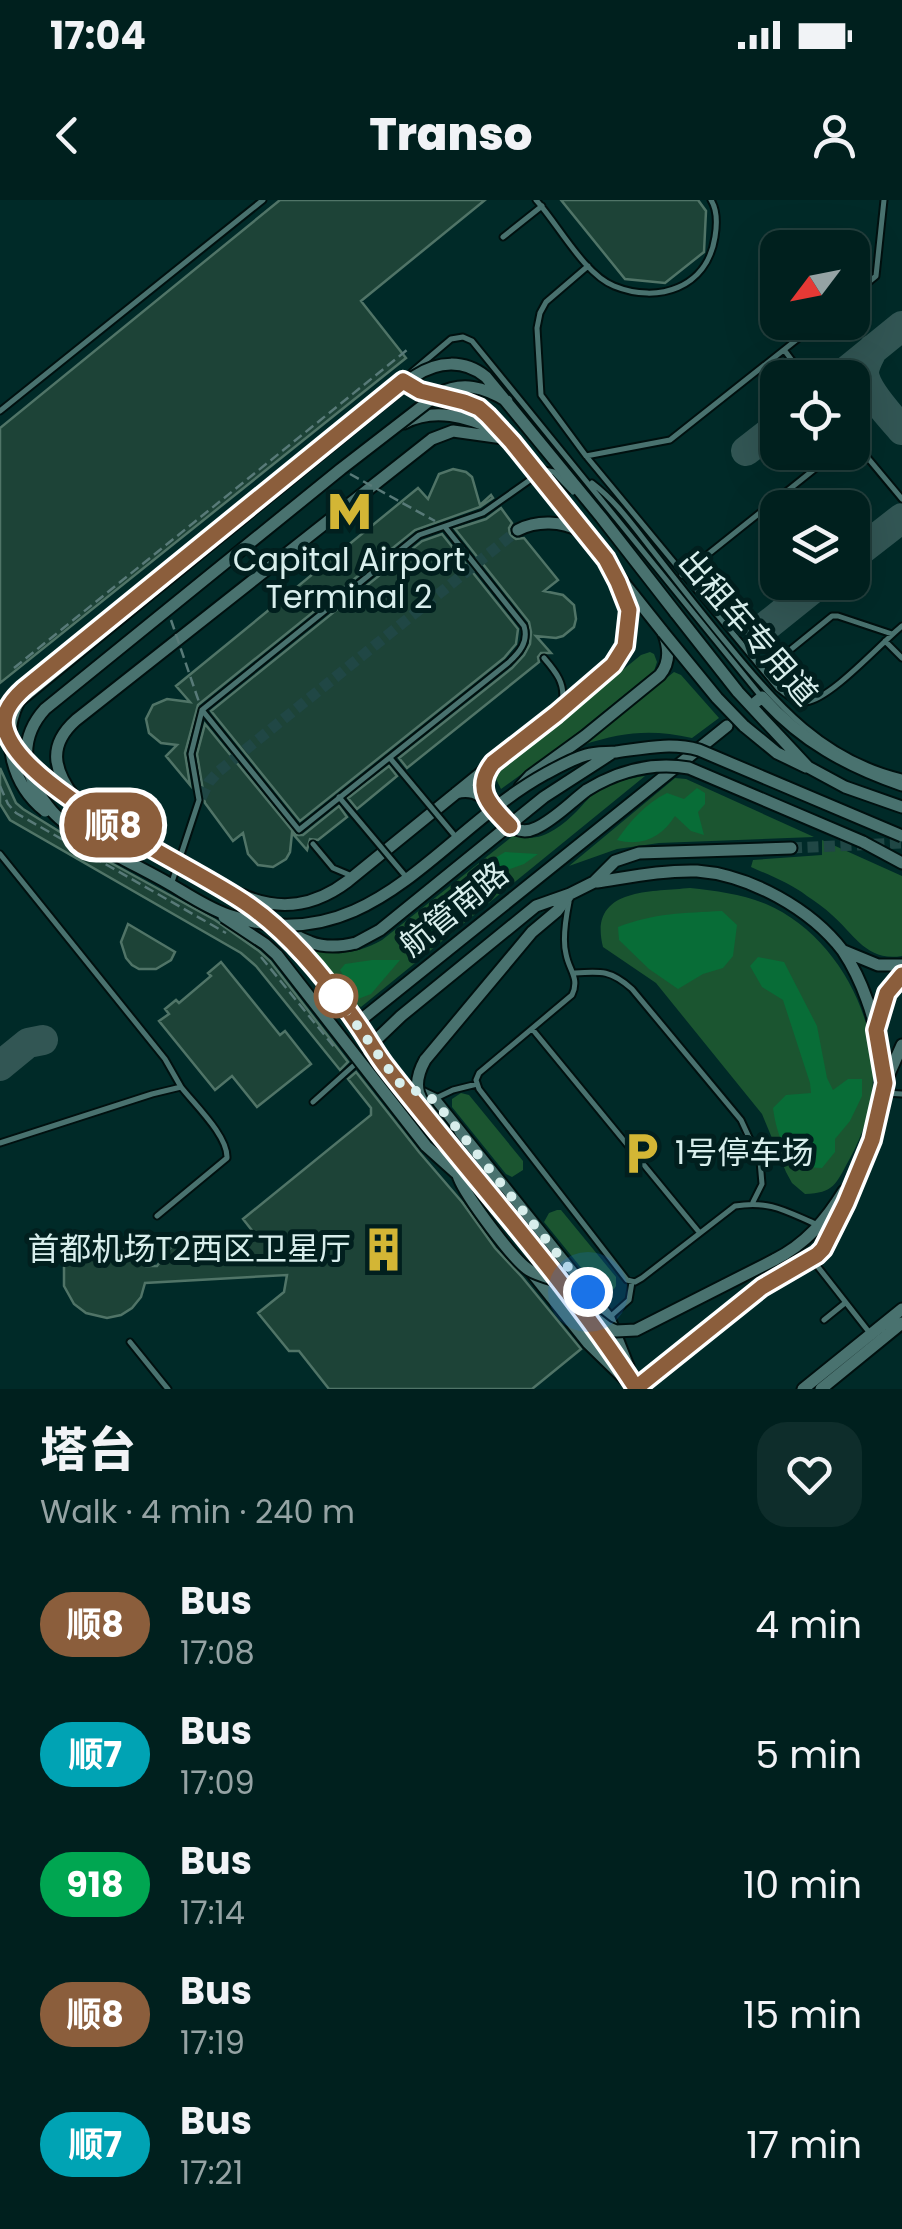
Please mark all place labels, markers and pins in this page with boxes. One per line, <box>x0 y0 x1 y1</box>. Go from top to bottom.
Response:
metro station icon: Capital Airport Terminal 2 <box>325 488 373 536</box>
place label: Capital Airport Terminal 2 <box>233 537 465 619</box>
unlabelled marker <box>315 975 357 1017</box>
parking icon: 1号停车场 <box>618 1129 666 1177</box>
place label: 1号停车场 <box>675 1130 813 1175</box>
building icon: 首都机场T2西区卫星厅 <box>360 1225 408 1273</box>
place label: 首都机场T2西区卫星厅 <box>27 1226 351 1271</box>

